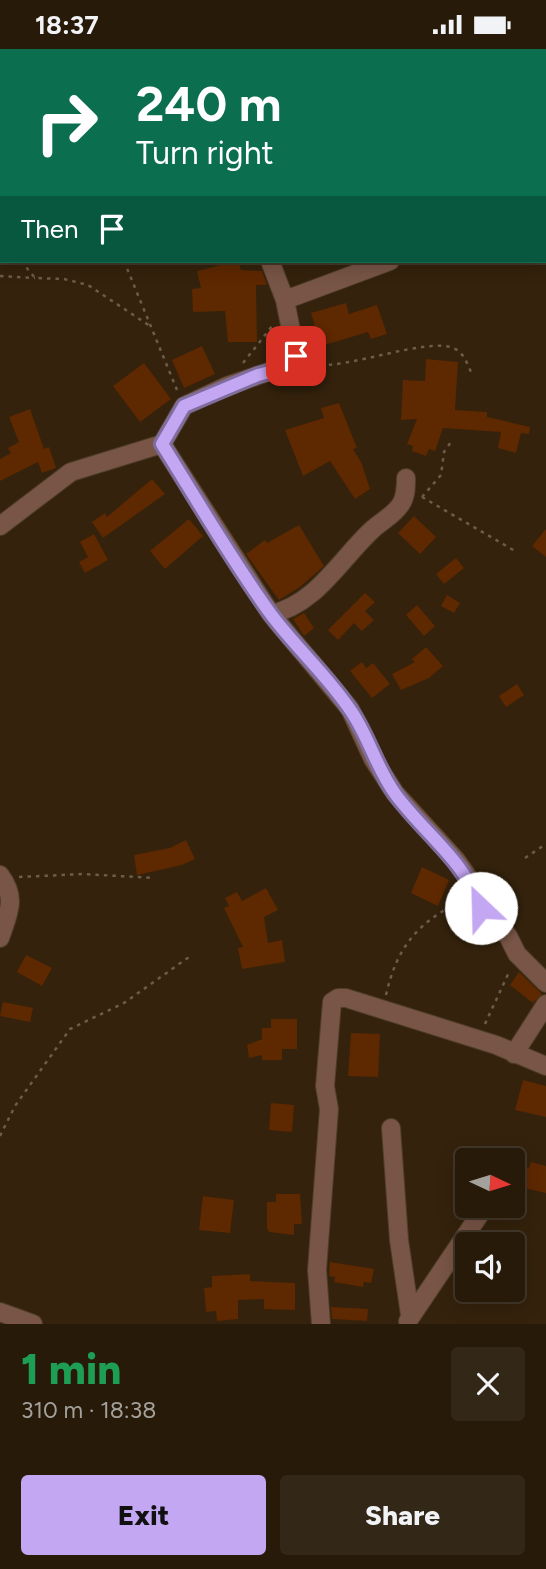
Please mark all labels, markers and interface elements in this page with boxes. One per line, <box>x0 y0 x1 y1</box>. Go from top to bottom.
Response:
text: 18:37 <box>35 9 99 41</box>
text: 240 m <box>136 74 282 133</box>
icon: right <box>21 77 112 168</box>
text: Turn right <box>136 134 274 172</box>
icon: arrive <box>93 210 131 248</box>
text: Then <box>21 213 79 245</box>
pin <box>266 326 326 386</box>
icon: arrive <box>277 337 315 375</box>
position arrow <box>444 871 518 945</box>
north arrow <box>455 1148 525 1218</box>
map controls <box>455 1148 525 1302</box>
button: sound <box>455 1232 525 1302</box>
text: 1 min <box>21 1344 121 1395</box>
button: close <box>451 1347 525 1421</box>
text: 310 m · 18:38 <box>21 1396 156 1424</box>
button: Exit <box>21 1475 266 1555</box>
button: Share <box>280 1475 525 1555</box>

